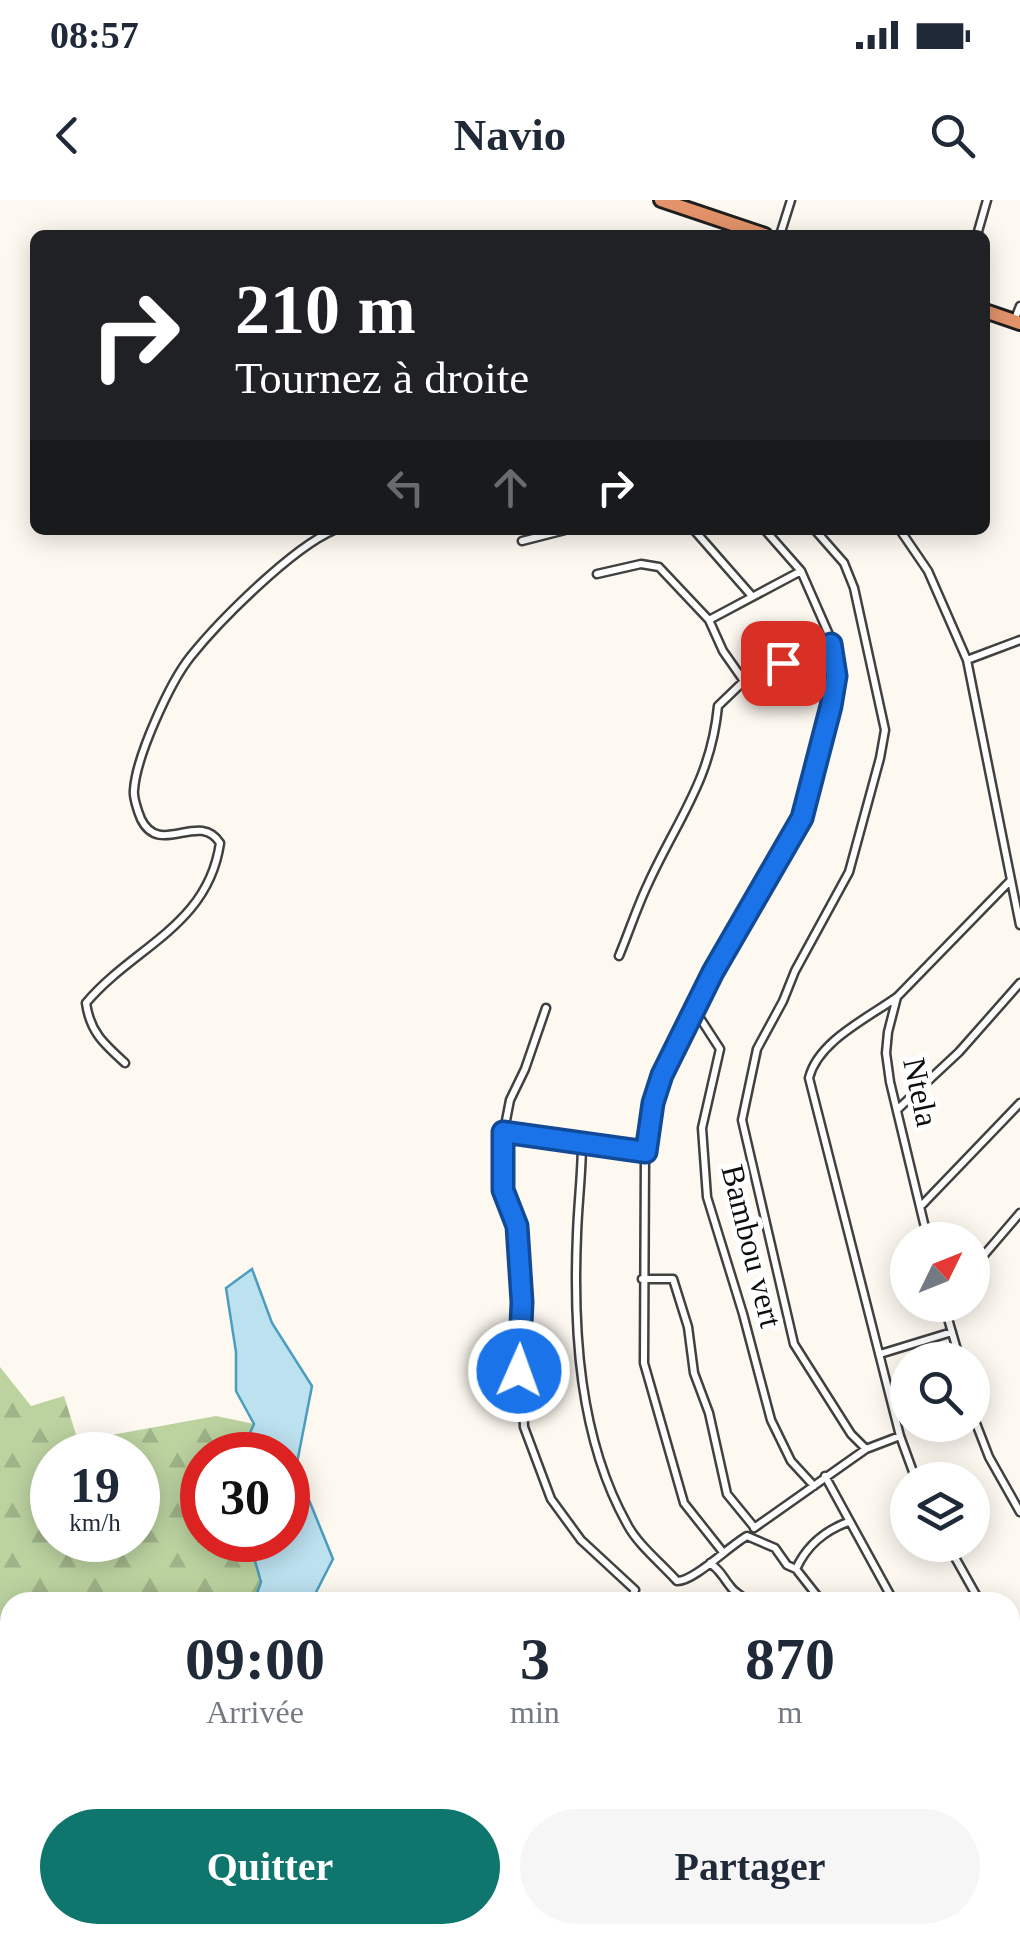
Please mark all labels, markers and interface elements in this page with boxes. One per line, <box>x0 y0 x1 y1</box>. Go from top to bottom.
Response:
text: 08:57 <box>50 14 139 56</box>
icon: back <box>40 108 95 163</box>
icon: search <box>925 108 980 163</box>
text: Navio <box>454 110 566 160</box>
icon: right <box>70 270 200 400</box>
text: 210 m <box>235 271 416 348</box>
text: Tournez à droite <box>235 353 529 403</box>
icon: left <box>378 460 433 515</box>
icon: ahead <box>483 460 538 515</box>
icon: right <box>588 460 643 515</box>
pin <box>741 621 826 706</box>
icon: arrive <box>756 636 811 691</box>
street label: Ntela <box>896 1054 946 1130</box>
street label: Bambou vert <box>714 1161 790 1331</box>
north arrow <box>890 1222 990 1322</box>
map controls <box>890 1222 990 1562</box>
position arrow <box>467 1319 571 1423</box>
button: search <box>890 1342 990 1442</box>
speed limit sign: 30 <box>180 1432 310 1562</box>
text: 19 <box>70 1457 120 1513</box>
button: layers <box>890 1462 990 1562</box>
text: km/h <box>69 1509 121 1536</box>
text: 09:00 <box>185 1626 325 1692</box>
text: 3 <box>520 1626 550 1692</box>
text: 870 <box>745 1626 835 1692</box>
text: Arrivée <box>206 1694 304 1730</box>
text: min <box>510 1694 560 1730</box>
text: m <box>777 1694 802 1730</box>
button: Quitter <box>40 1809 500 1924</box>
button: Partager <box>520 1809 980 1924</box>

